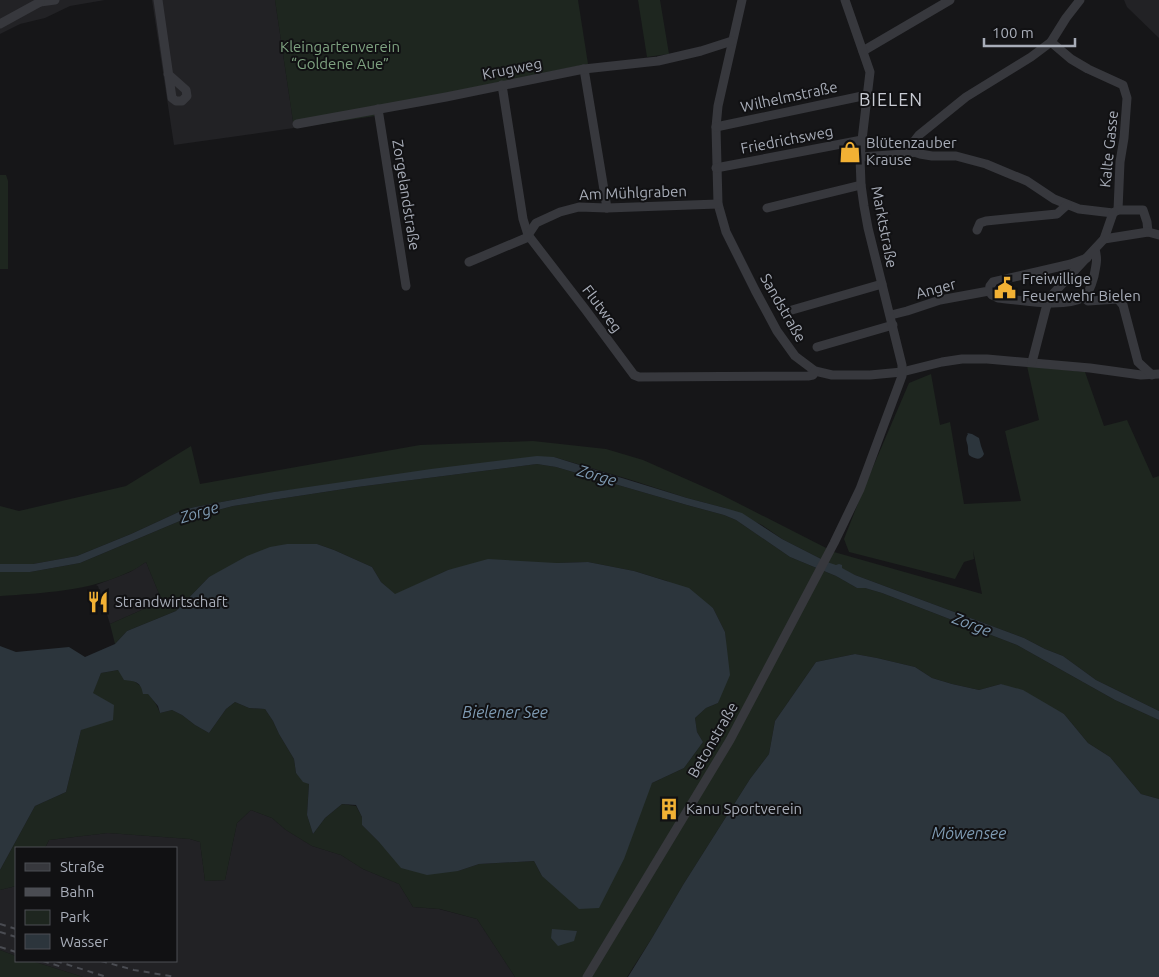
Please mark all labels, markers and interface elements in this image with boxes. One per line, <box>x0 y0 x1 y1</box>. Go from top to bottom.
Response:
scale bar <box>984 15 1075 47</box>
text: 100 m <box>992 24 1034 41</box>
park label: Kleingartenverein “Goldene Aue” <box>280 38 400 72</box>
street label: Krugweg <box>481 54 543 83</box>
street label: Wilhelmstraße <box>739 78 839 115</box>
district label: BIELEN <box>859 89 923 109</box>
street label: Kalte Gasse <box>1096 110 1121 188</box>
street label: Friedrichsweg <box>739 122 835 157</box>
place label: Blütenzauber Krause <box>866 134 957 168</box>
street label: Zorgelandstraße <box>389 138 424 251</box>
shop icon: Blütenzauber Krause <box>837 139 863 165</box>
street label: Am Mühlgraben <box>579 182 687 203</box>
street label: Marktstraße <box>868 185 901 269</box>
place label: Freiwillige Feuerwehr Bielen <box>1022 270 1141 304</box>
street label: Sandstraße <box>757 271 810 345</box>
street label: Anger <box>914 275 958 302</box>
public building icon: Freiwillige Feuerwehr Bielen <box>992 275 1018 301</box>
street label: Flutweg <box>579 282 626 336</box>
water label: Zorge <box>574 461 619 489</box>
water label: Zorge <box>176 498 221 527</box>
restaurant icon: Strandwirtschaft <box>85 589 111 615</box>
place label: Strandwirtschaft <box>115 593 228 610</box>
water label: Zorge <box>949 608 994 640</box>
street label: Betonstraße <box>684 699 741 780</box>
water label: Bielener See <box>462 703 548 721</box>
building icon: Kanu Sportverein <box>656 796 682 822</box>
place label: Kanu Sportverein <box>686 800 802 817</box>
water label: Möwensee <box>932 824 1006 842</box>
legend <box>15 847 178 962</box>
text: Straße <box>60 858 104 875</box>
text: Bahn <box>60 883 94 900</box>
text: Park <box>60 908 90 925</box>
text: Wasser <box>60 933 109 950</box>

